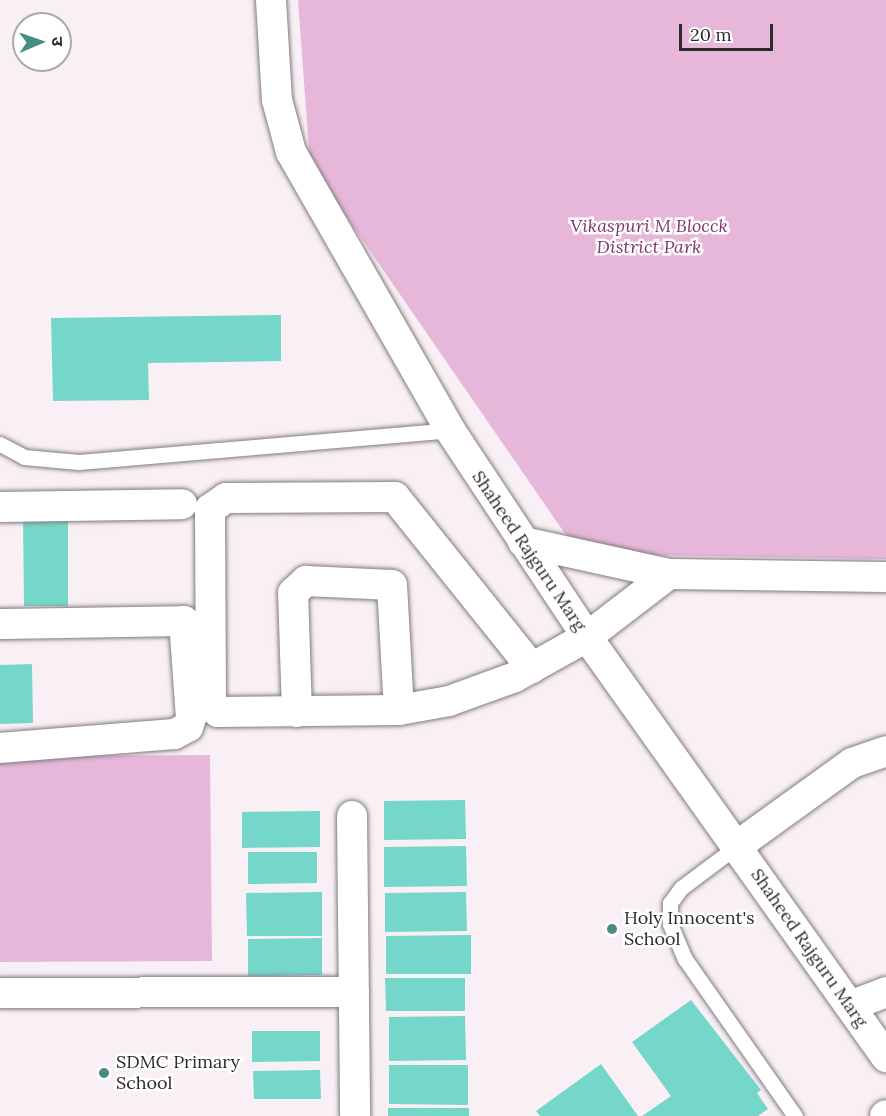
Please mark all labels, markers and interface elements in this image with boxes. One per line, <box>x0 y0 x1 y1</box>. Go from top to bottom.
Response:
north arrow <box>12 12 72 72</box>
scale bar <box>682 12 776 50</box>
text: 20 m <box>690 23 732 46</box>
text: उ <box>48 36 68 46</box>
park label: Vikaspuri M Blocck District Park <box>570 216 728 258</box>
street label: Shaheed Rajguru Marg <box>467 467 591 635</box>
street label: Shaheed Rajguru Marg <box>746 865 872 1031</box>
place label: Holy Innocent's School <box>624 908 755 950</box>
marker: Holy Innocent's School <box>605 922 619 936</box>
place label: SDMC Primary School <box>116 1052 240 1094</box>
marker: SDMC Primary School <box>97 1066 111 1080</box>

